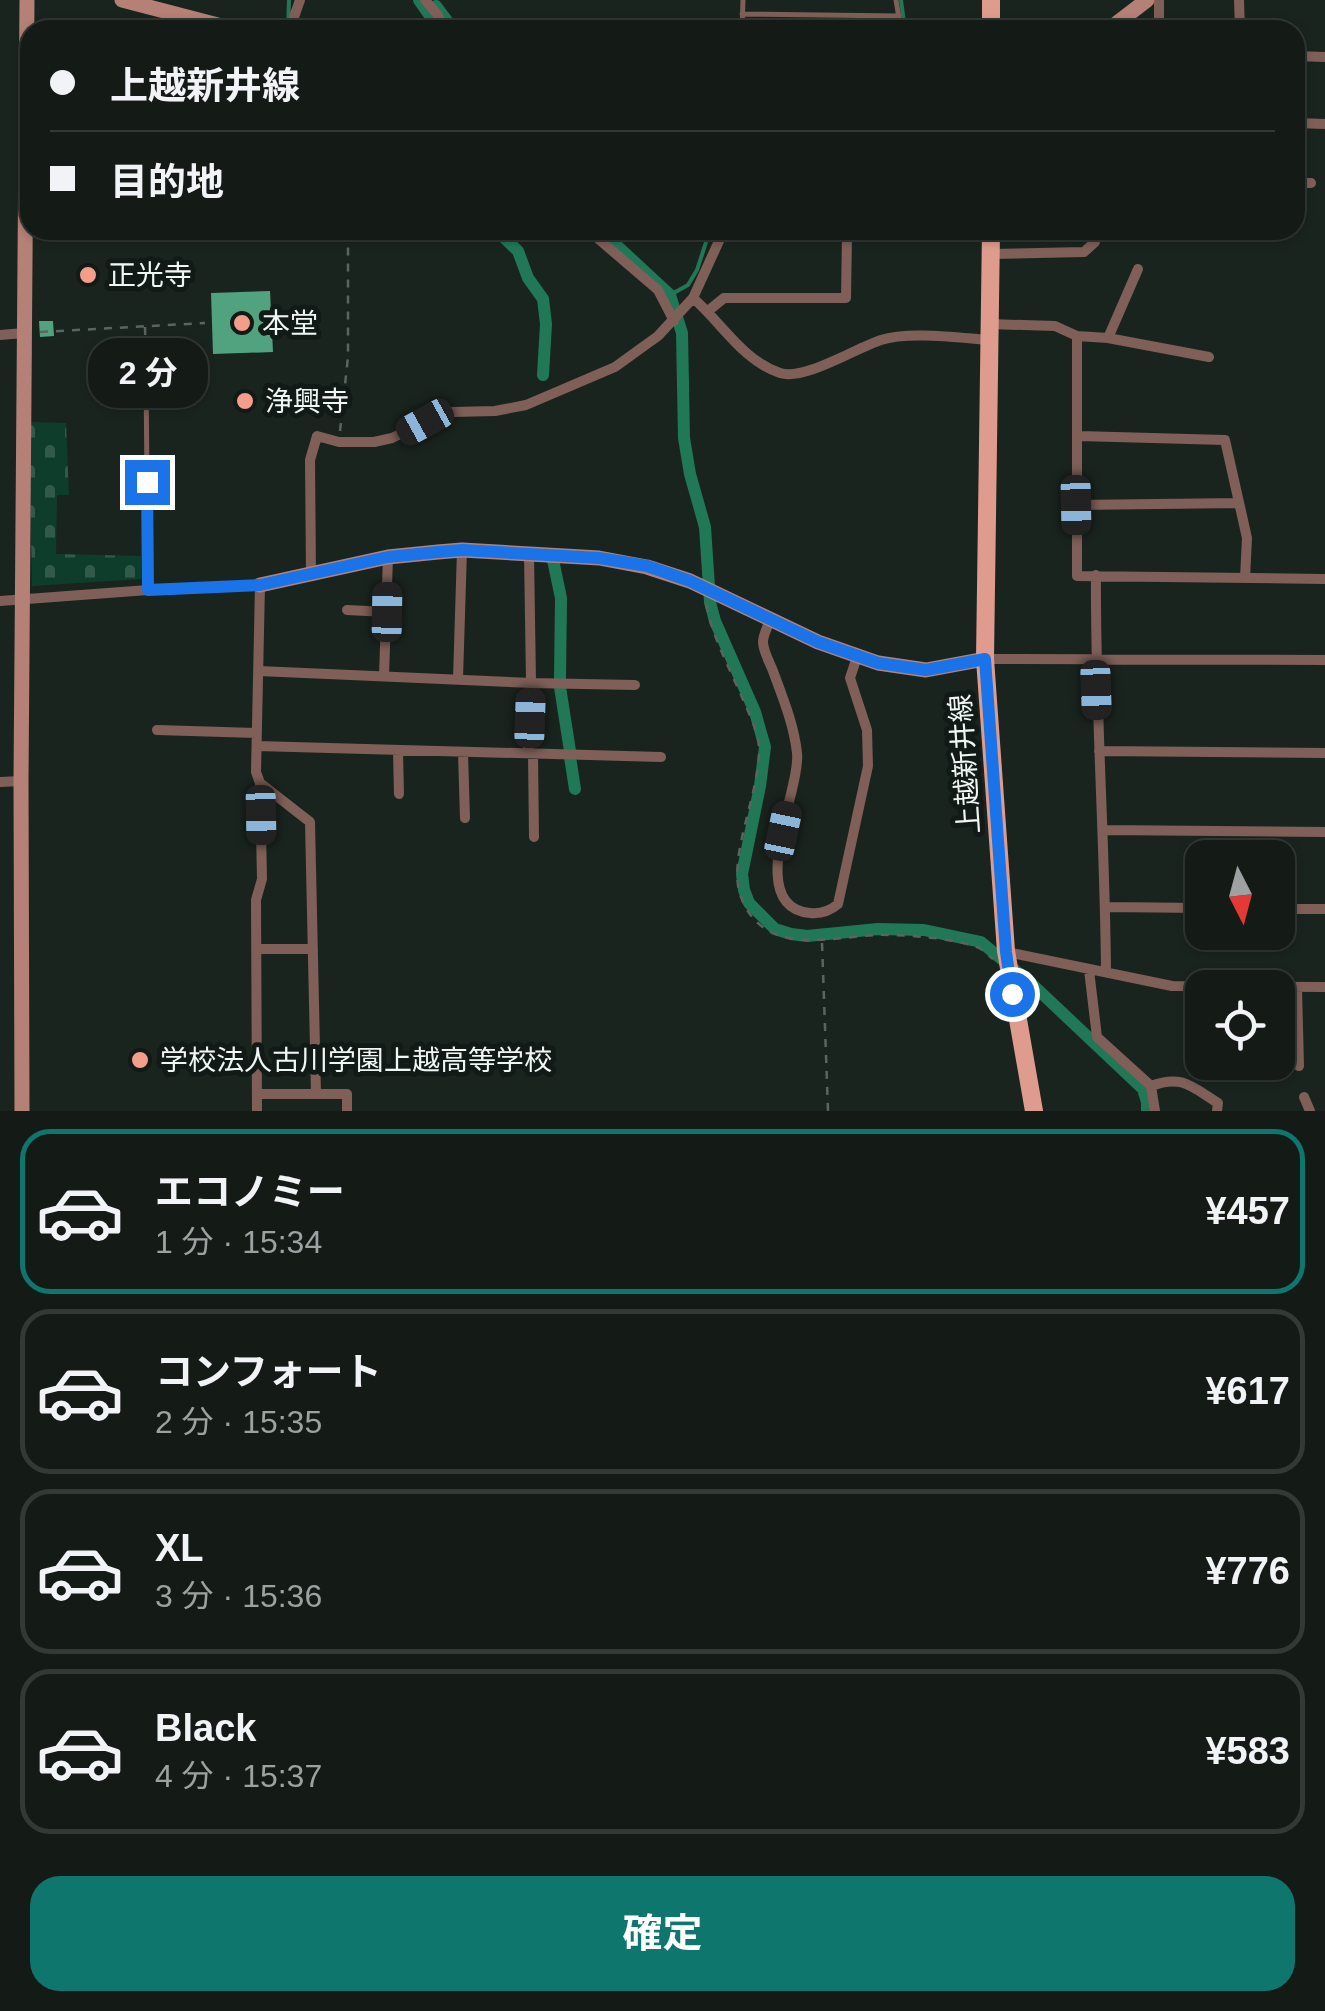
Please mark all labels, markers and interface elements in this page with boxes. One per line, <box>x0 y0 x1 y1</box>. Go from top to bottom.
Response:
text: 上越新井線 <box>110 65 300 107</box>
text: 目的地 <box>110 161 224 203</box>
place label: 正光寺 <box>108 260 192 291</box>
marker: 正光寺 <box>77 264 99 286</box>
place label: 本堂 <box>262 308 318 339</box>
marker: 本堂 <box>231 312 253 334</box>
callout: 2 分 <box>87 337 207 407</box>
text: 2 分 <box>119 355 177 391</box>
place label: 浄興寺 <box>265 386 349 417</box>
marker: 浄興寺 <box>234 390 256 412</box>
car <box>391 394 459 450</box>
route end <box>125 460 170 505</box>
car <box>1060 475 1092 535</box>
car <box>371 582 403 642</box>
car <box>1080 659 1112 721</box>
car <box>514 687 546 749</box>
street label: 上越新井線 <box>945 693 985 835</box>
car <box>245 785 277 845</box>
car <box>762 799 804 863</box>
north arrow <box>1185 840 1295 950</box>
map controls <box>1185 840 1295 1080</box>
button: locate <box>1185 970 1295 1080</box>
route start <box>990 972 1035 1017</box>
place label: 学校法人古川学園上越高等学校 <box>160 1045 552 1076</box>
marker: 学校法人古川学園上越高等学校 <box>129 1049 151 1071</box>
icon: car <box>35 1167 125 1257</box>
text: エコノミー <box>155 1171 345 1213</box>
text: ¥457 <box>1205 1190 1290 1232</box>
text: 1 分 · 15:34 <box>155 1224 322 1260</box>
icon: car <box>35 1347 125 1437</box>
text: コンフォート <box>155 1351 382 1393</box>
text: ¥617 <box>1205 1370 1290 1412</box>
text: 2 分 · 15:35 <box>155 1404 322 1440</box>
icon: car <box>35 1527 125 1617</box>
text: XL <box>155 1527 204 1569</box>
text: ¥776 <box>1205 1550 1290 1592</box>
text: 3 分 · 15:36 <box>155 1578 322 1614</box>
icon: car <box>35 1707 125 1797</box>
text: Black <box>155 1707 256 1749</box>
text: ¥583 <box>1205 1730 1290 1772</box>
text: 4 分 · 15:37 <box>155 1758 322 1794</box>
button: 確定 <box>30 1876 1295 1991</box>

